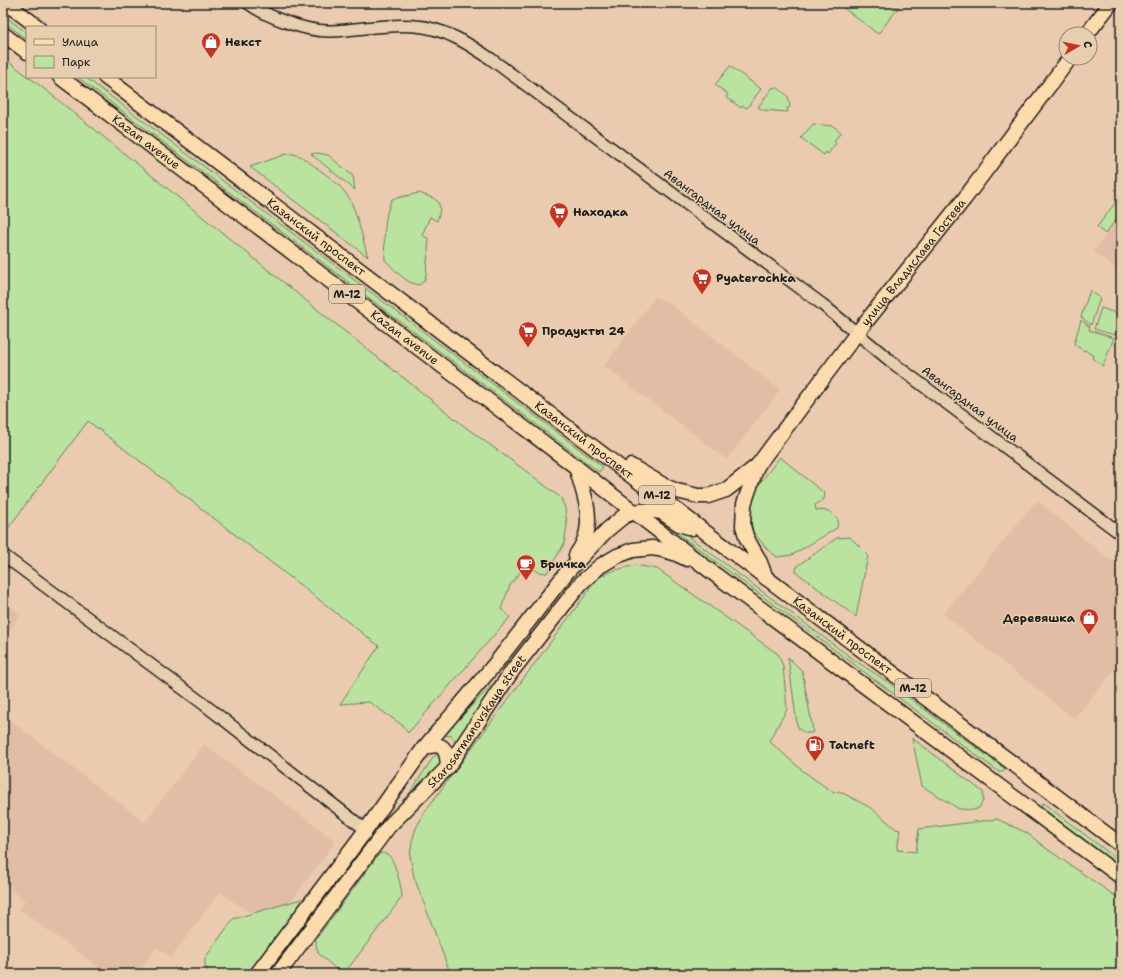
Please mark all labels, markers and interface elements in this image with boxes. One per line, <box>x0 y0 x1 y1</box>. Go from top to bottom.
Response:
legend <box>26 26 156 78</box>
north arrow <box>1058 26 1098 66</box>
shop icon: Некст <box>200 31 222 59</box>
text: Улица <box>62 34 99 50</box>
place label: Некст <box>225 34 262 50</box>
text: С <box>1079 40 1095 49</box>
text: Парк <box>62 54 91 70</box>
street label: Kazan avenue <box>109 111 184 173</box>
street label: Авангардная улица <box>660 165 764 249</box>
street label: Казанский проспект <box>263 194 370 280</box>
street label: улица Владислава Гостева <box>858 195 970 330</box>
supermarket icon: Находка <box>548 201 570 229</box>
place label: Находка <box>573 204 629 220</box>
supermarket icon: Pyaterochka <box>691 267 713 295</box>
place label: Pyaterochka <box>716 270 796 286</box>
road number: М-12 <box>329 285 365 303</box>
street label: Kazan avenue <box>367 307 442 369</box>
supermarket icon: Продукты 24 <box>517 320 539 348</box>
place label: Продукты 24 <box>542 323 625 339</box>
street label: Авангардная улица <box>918 362 1022 446</box>
street label: Казанский проспект <box>531 397 637 483</box>
road number: М-12 <box>639 486 675 504</box>
cafe icon: Бричка <box>515 553 537 581</box>
place label: Бричка <box>540 556 587 572</box>
street label: Казанский проспект <box>790 593 896 678</box>
shop icon: Деревяшка <box>1078 607 1100 635</box>
place label: Деревяшка <box>1003 610 1076 626</box>
street label: Starosarmanovskaya street <box>424 652 530 791</box>
road number: М-12 <box>895 679 931 697</box>
fuel station icon: Tatneft <box>804 734 826 762</box>
place label: Tatneft <box>829 737 875 753</box>

